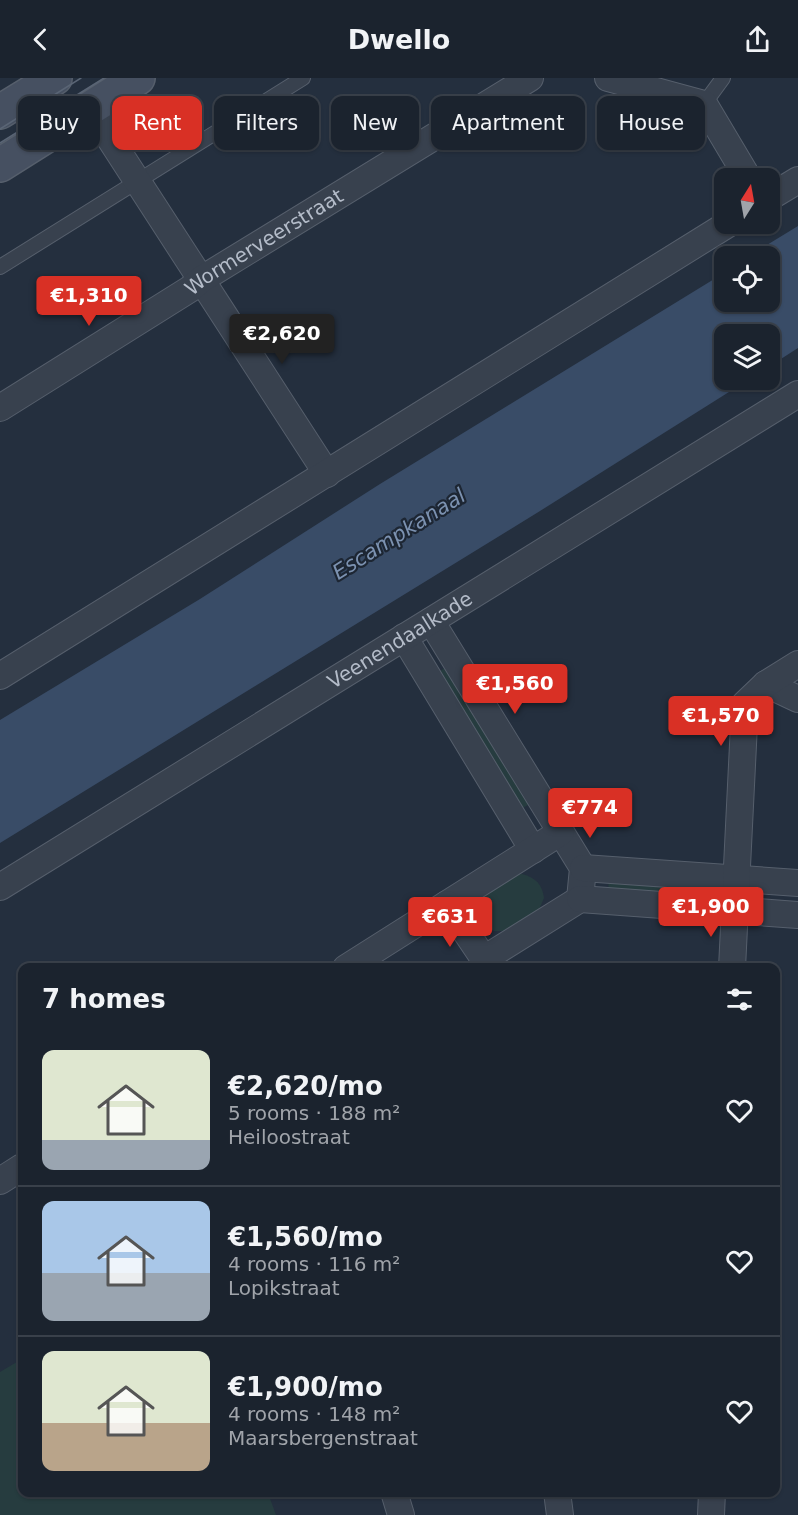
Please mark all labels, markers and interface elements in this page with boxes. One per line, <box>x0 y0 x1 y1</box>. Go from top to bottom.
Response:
icon: back <box>24 23 57 56</box>
icon: share <box>741 23 774 56</box>
text: Dwello <box>348 24 450 55</box>
chip: Buy <box>18 96 100 150</box>
chip: Rent <box>112 96 202 150</box>
chip: Filters <box>214 96 319 150</box>
chip: New <box>331 96 419 150</box>
chip: Apartment <box>431 96 585 150</box>
chip: House <box>597 96 705 150</box>
north arrow <box>714 168 780 234</box>
map controls <box>714 168 780 390</box>
street label: Wormerveerstraat <box>180 183 348 300</box>
button: locate <box>714 246 780 312</box>
pin: €1,310 <box>40 276 138 327</box>
text: €1,310 <box>50 283 128 307</box>
pin: €2,620 <box>233 314 331 365</box>
text: €2,620 <box>243 321 321 345</box>
button: layers <box>714 324 780 390</box>
water label: Escampkanaal <box>328 483 470 585</box>
street label: Veenendaalkade <box>323 586 477 694</box>
pin: €1,560 <box>466 664 564 715</box>
text: €1,560 <box>476 671 554 695</box>
pin: €1,570 <box>672 696 770 747</box>
text: €1,570 <box>682 703 760 727</box>
pin: €774 <box>554 788 626 839</box>
text: €774 <box>562 795 618 819</box>
pin: €1,900 <box>662 887 760 938</box>
text: €1,900 <box>672 894 750 918</box>
pin: €631 <box>414 897 486 948</box>
text: €631 <box>422 904 478 928</box>
icon: filters <box>723 983 756 1016</box>
text: 7 homes <box>42 984 166 1014</box>
text: €2,620/mo <box>228 1071 383 1101</box>
icon: home <box>90 1074 162 1146</box>
icon: heart <box>723 1094 756 1127</box>
text: 5 rooms · 188 m² <box>228 1101 400 1125</box>
text: Heiloostraat <box>228 1125 350 1149</box>
text: €1,560/mo <box>228 1222 383 1252</box>
icon: home <box>90 1225 162 1297</box>
icon: heart <box>723 1245 756 1278</box>
text: 4 rooms · 116 m² <box>228 1252 400 1276</box>
text: Lopikstraat <box>228 1276 340 1300</box>
text: €1,900/mo <box>228 1372 383 1402</box>
icon: home <box>90 1375 162 1447</box>
icon: heart <box>723 1395 756 1428</box>
text: 4 rooms · 148 m² <box>228 1402 400 1426</box>
text: Maarsbergenstraat <box>228 1426 418 1450</box>

